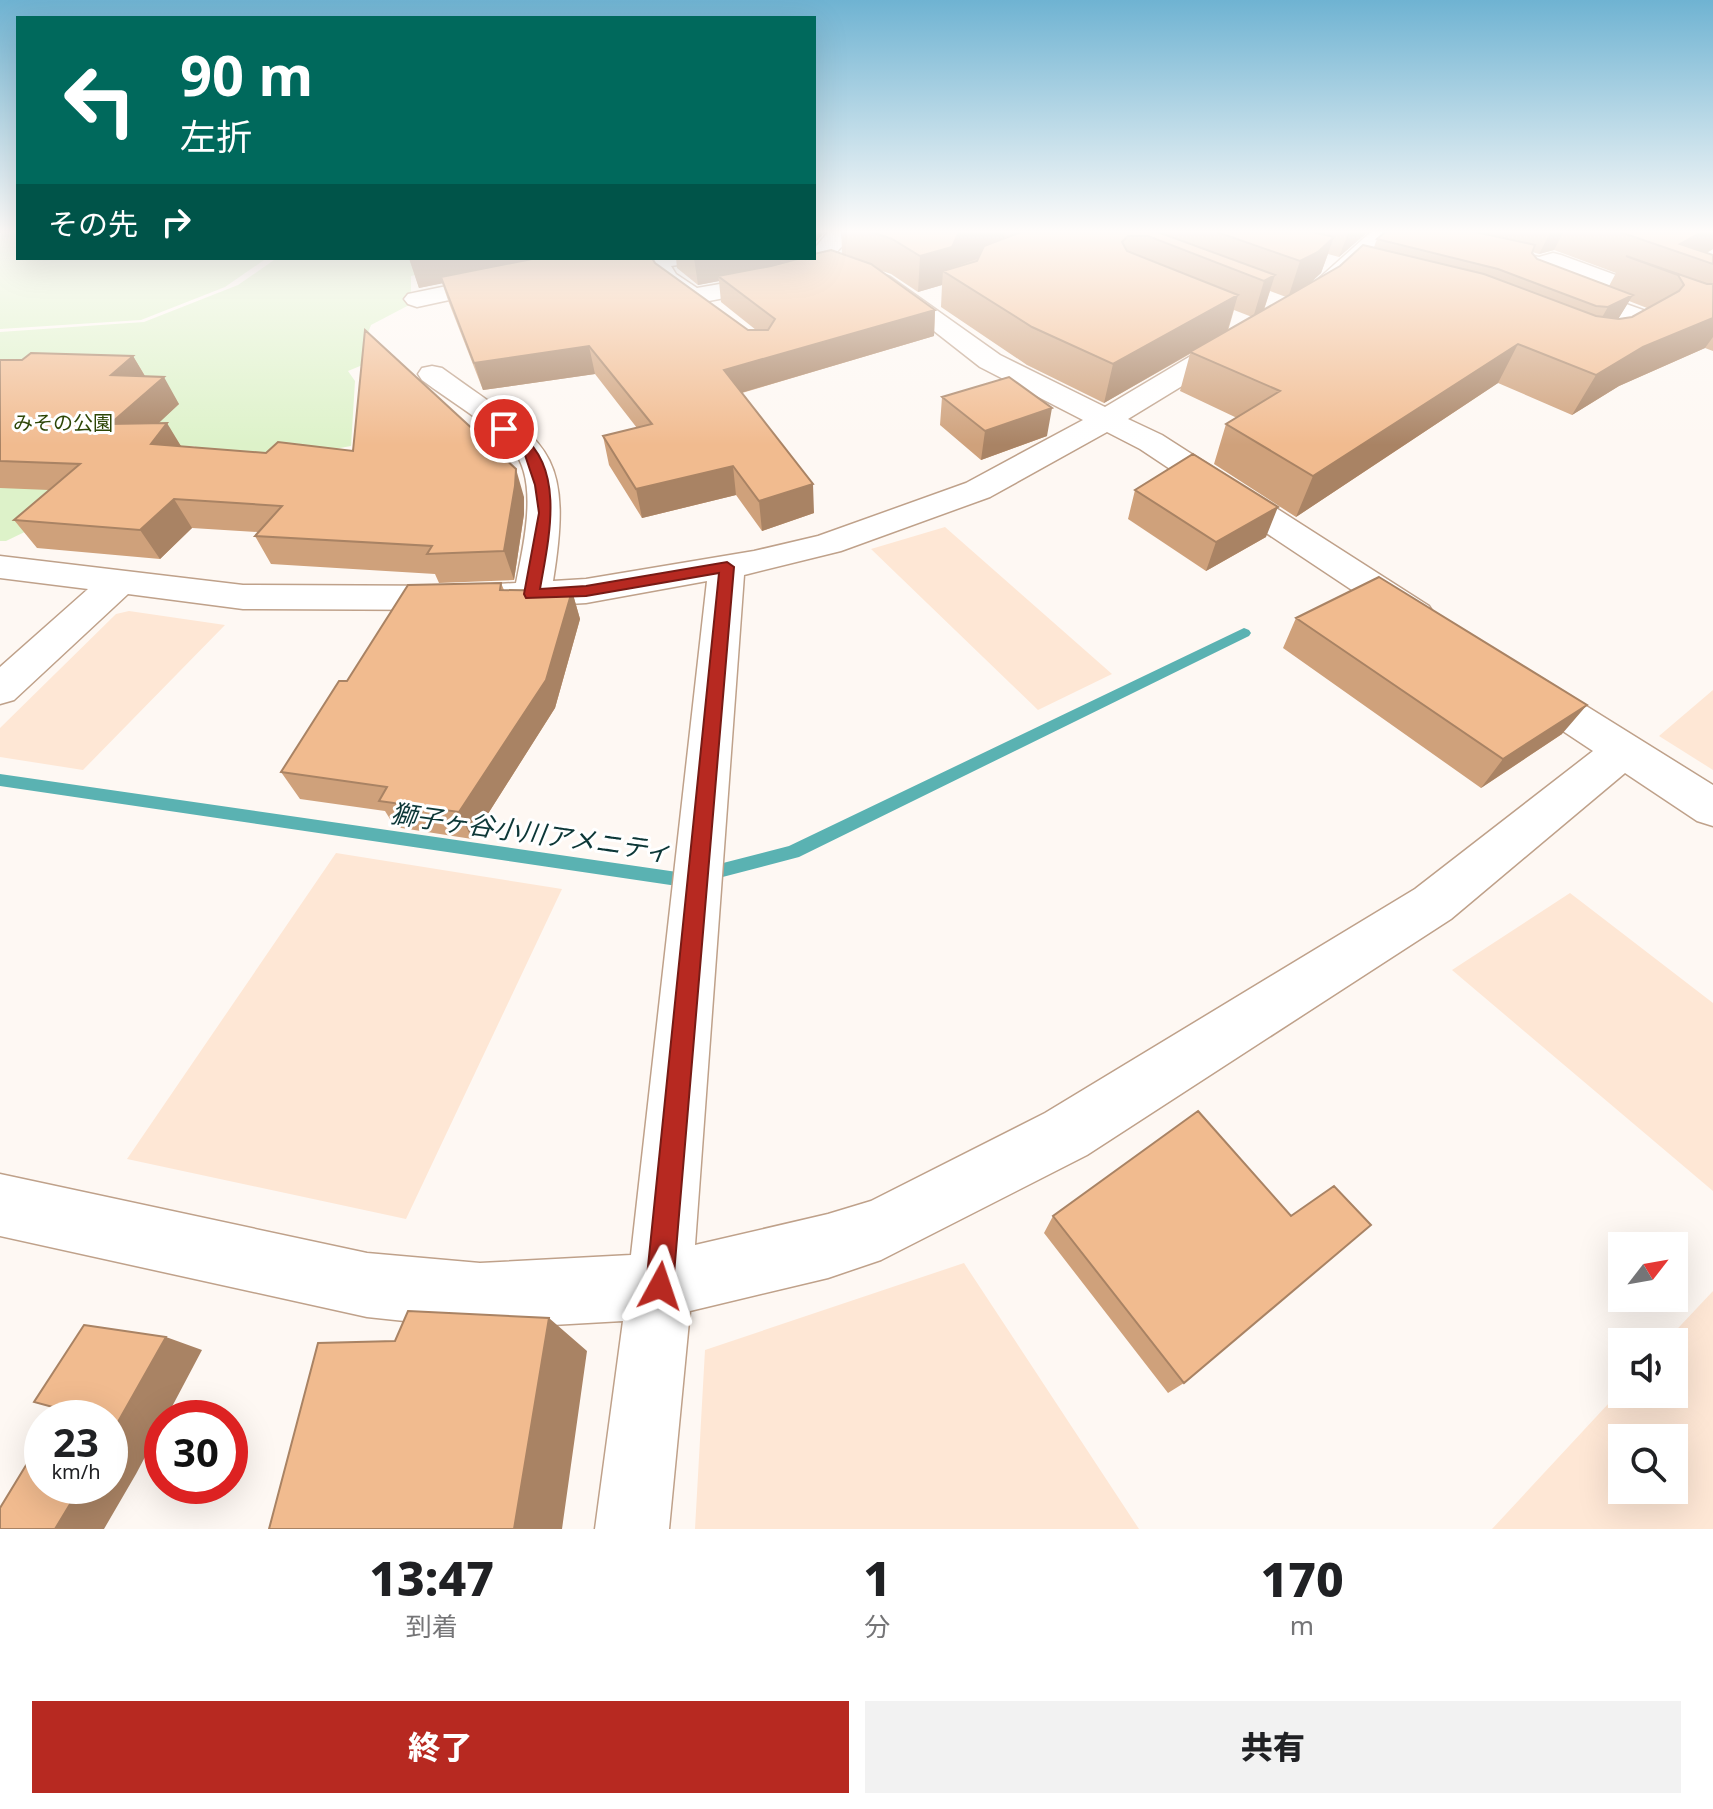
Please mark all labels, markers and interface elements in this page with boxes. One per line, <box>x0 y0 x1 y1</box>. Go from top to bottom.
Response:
text: 90 m <box>180 36 313 112</box>
icon: left <box>48 48 152 152</box>
text: 左折 <box>180 112 252 161</box>
icon: right <box>154 200 198 244</box>
text: その先 <box>48 203 138 244</box>
pin <box>470 395 538 463</box>
icon: arrive <box>482 407 526 451</box>
park label: みその公園 <box>13 409 113 436</box>
water label: 獅子ヶ谷小川アメニティ <box>388 794 674 870</box>
north arrow <box>1608 1232 1688 1312</box>
map controls <box>1608 1232 1688 1504</box>
position arrow <box>618 1244 702 1328</box>
button: sound <box>1608 1328 1688 1408</box>
speed limit sign: 30 <box>144 1400 248 1504</box>
text: 23 <box>53 1414 99 1469</box>
button: search <box>1608 1424 1688 1504</box>
text: km/h <box>51 1458 101 1485</box>
text: 13:47 <box>369 1545 494 1610</box>
text: 1 <box>863 1545 891 1610</box>
text: 170 <box>1260 1546 1344 1611</box>
text: m <box>1290 1607 1314 1643</box>
text: 到着 <box>406 1608 458 1644</box>
text: 分 <box>864 1608 890 1644</box>
button: 終了 <box>32 1701 849 1793</box>
button: 共有 <box>865 1701 1681 1793</box>

